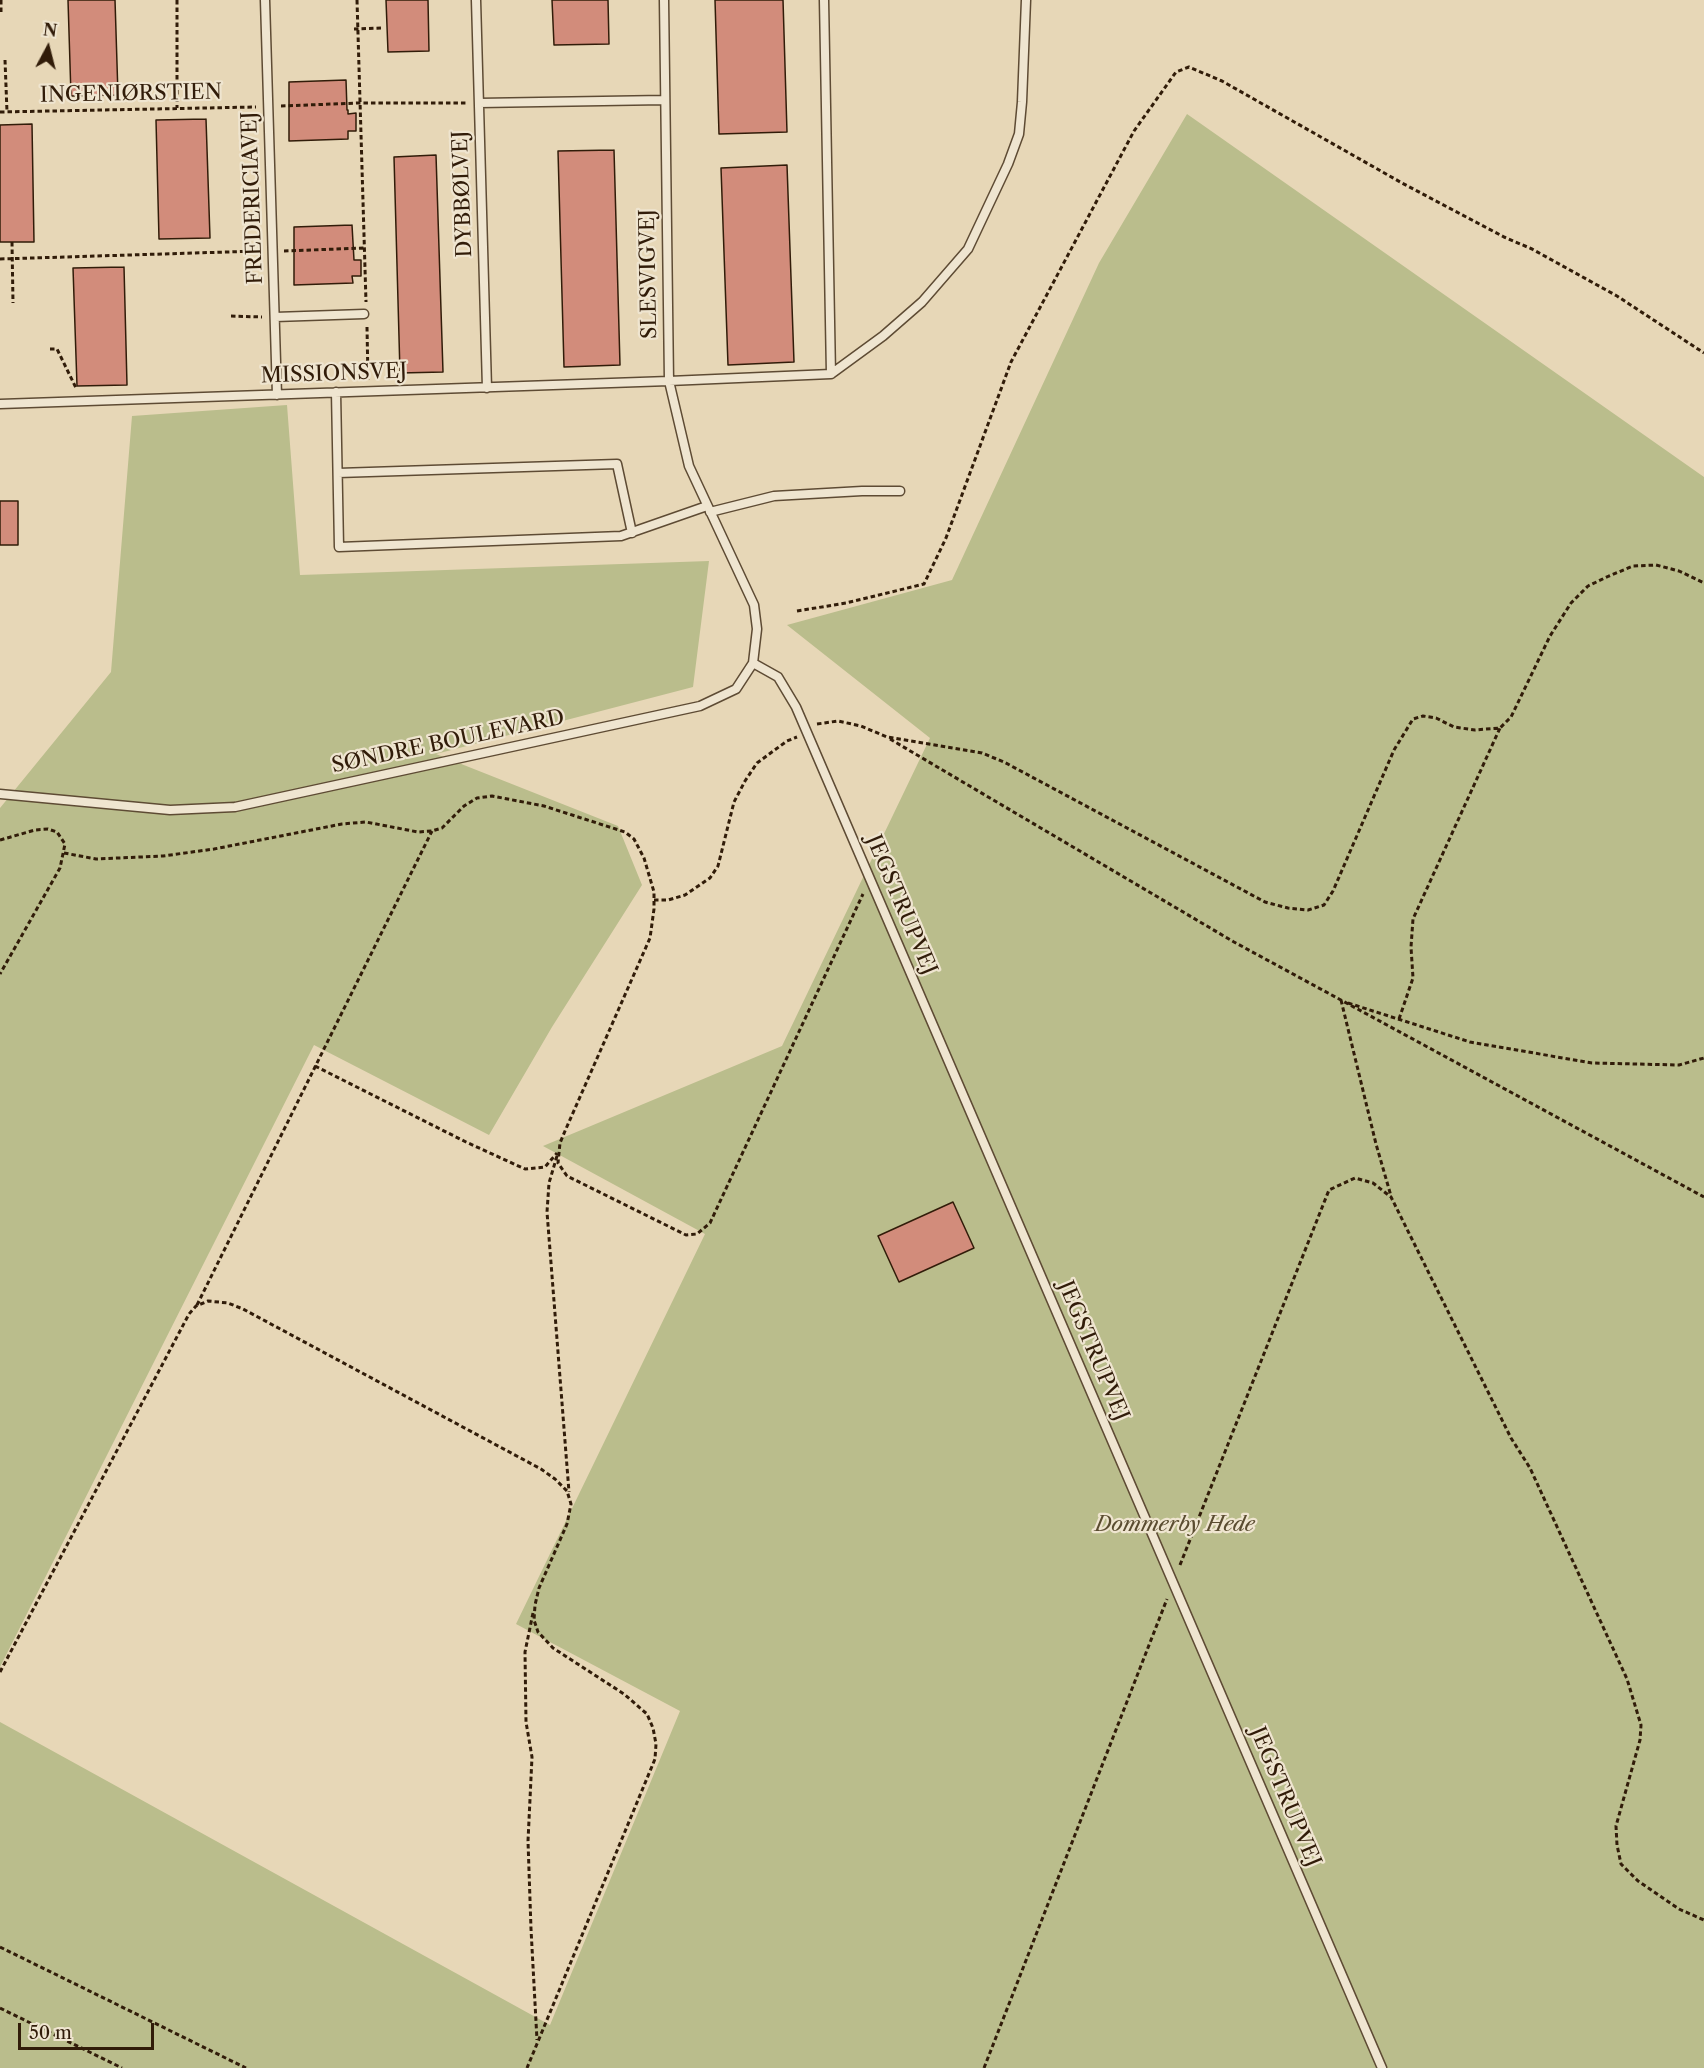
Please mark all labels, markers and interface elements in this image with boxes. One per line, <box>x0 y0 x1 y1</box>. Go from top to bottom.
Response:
north arrow <box>18 18 78 78</box>
text: N <box>42 19 58 41</box>
street label: INGENIØRSTIEN <box>40 80 222 108</box>
street label: FREDERICIAVEJ <box>237 111 269 285</box>
street label: DYBBØLVEJ <box>448 130 478 258</box>
street label: SLESVIGVEJ <box>635 209 663 339</box>
street label: MISSIONSVEJ <box>260 359 408 389</box>
street label: SØNDRE BOULEVARD <box>329 705 567 779</box>
street label: JEGSTRUPVEJ <box>860 831 942 979</box>
street label: JEGSTRUPVEJ <box>1052 1277 1134 1425</box>
park label: Dommerby Hede <box>1095 1512 1255 1538</box>
street label: JEGSTRUPVEJ <box>1244 1723 1326 1871</box>
scale bar <box>21 2011 158 2049</box>
text: 50 m <box>29 2022 72 2044</box>

